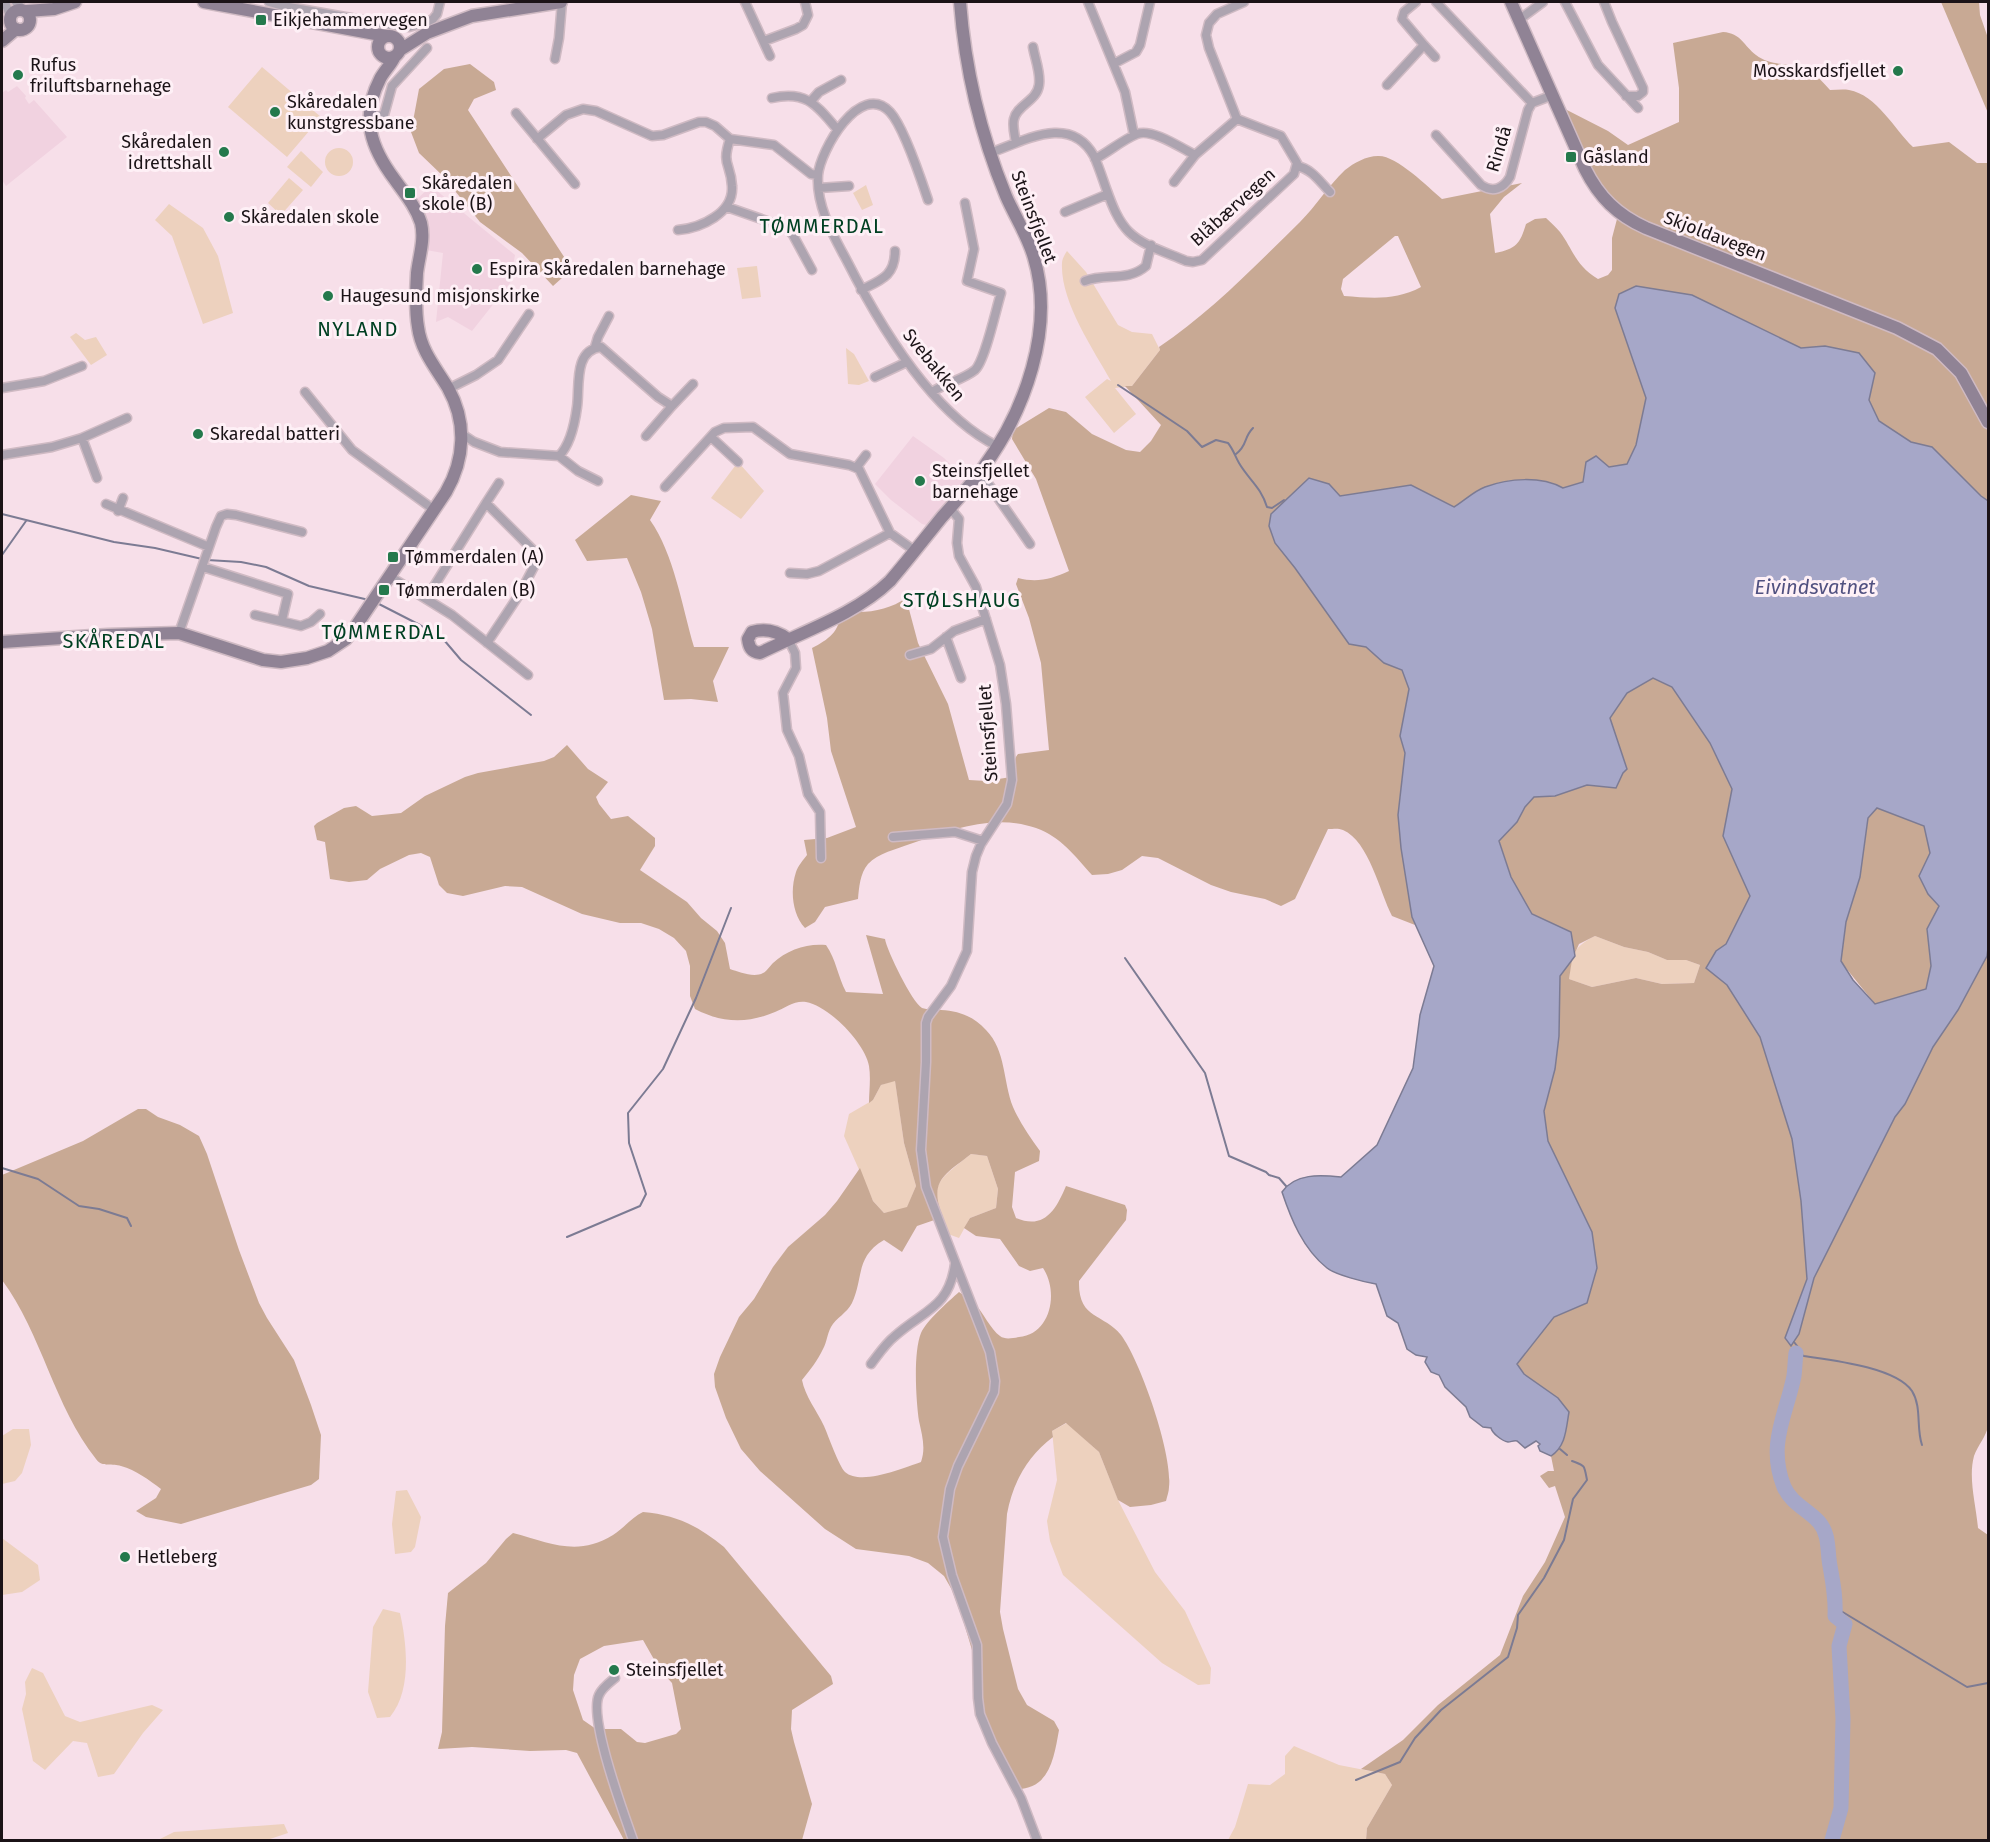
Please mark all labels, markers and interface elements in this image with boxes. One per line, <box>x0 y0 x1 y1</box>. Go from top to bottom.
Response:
place label: Eikjehammervegen <box>273 9 428 31</box>
marker: Eikjehammervegen <box>254 13 268 27</box>
place label: Rufus friluftsbarnehage <box>30 54 171 97</box>
place label: Mosskardsfjellet <box>1753 60 1887 82</box>
marker: Mosskardsfjellet <box>1891 64 1905 78</box>
marker: Rufus friluftsbarnehage <box>11 68 25 82</box>
place label: Skåredalen kunstgressbane <box>287 91 415 134</box>
marker: Skåredalen kunstgressbane <box>268 105 282 119</box>
street label: Rindå <box>1482 123 1516 175</box>
place label: Skåredalen idrettshall <box>121 131 212 174</box>
marker: Skåredalen idrettshall <box>217 145 231 159</box>
place label: Gåsland <box>1583 146 1649 168</box>
marker: Gåsland <box>1564 150 1578 164</box>
street label: Blåbærvegen <box>1186 163 1280 251</box>
street label: Steinsfjellet <box>1006 168 1062 267</box>
place label: Skåredalen skole (B) <box>422 172 513 215</box>
marker: Skåredalen skole (B) <box>403 186 417 200</box>
place label: Skåredalen skole <box>241 206 379 228</box>
street label: Skjoldavegen <box>1661 206 1769 266</box>
marker: Skåredalen skole <box>222 210 236 224</box>
district label: TØMMERDAL <box>760 214 884 238</box>
place label: Espira Skåredalen barnehage <box>489 258 726 280</box>
marker: Espira Skåredalen barnehage <box>470 262 484 276</box>
place label: Haugesund misjonskirke <box>340 285 540 307</box>
marker: Haugesund misjonskirke <box>321 289 335 303</box>
district label: NYLAND <box>317 317 399 341</box>
street label: Svebakken <box>898 324 970 406</box>
place label: Skaredal batteri <box>210 423 340 445</box>
marker: Skaredal batteri <box>191 427 205 441</box>
place label: Steinsfjellet barnehage <box>932 460 1030 503</box>
marker: Steinsfjellet barnehage <box>913 474 927 488</box>
place label: Tømmerdalen (A) <box>405 546 544 568</box>
marker: Tømmerdalen (A) <box>386 550 400 564</box>
water label: Eivindsvatnet <box>1755 575 1876 599</box>
place label: Tømmerdalen (B) <box>396 579 535 601</box>
marker: Tømmerdalen (B) <box>377 583 391 597</box>
district label: STØLSHAUG <box>903 588 1021 612</box>
district label: TØMMERDAL <box>322 620 446 644</box>
district label: SKÅREDAL <box>62 628 166 653</box>
street label: Steinsfjellet <box>974 683 1002 782</box>
place label: Hetleberg <box>137 1546 218 1568</box>
marker: Hetleberg <box>118 1550 132 1564</box>
place label: Steinsfjellet <box>626 1659 724 1681</box>
marker: Steinsfjellet <box>607 1663 621 1677</box>

